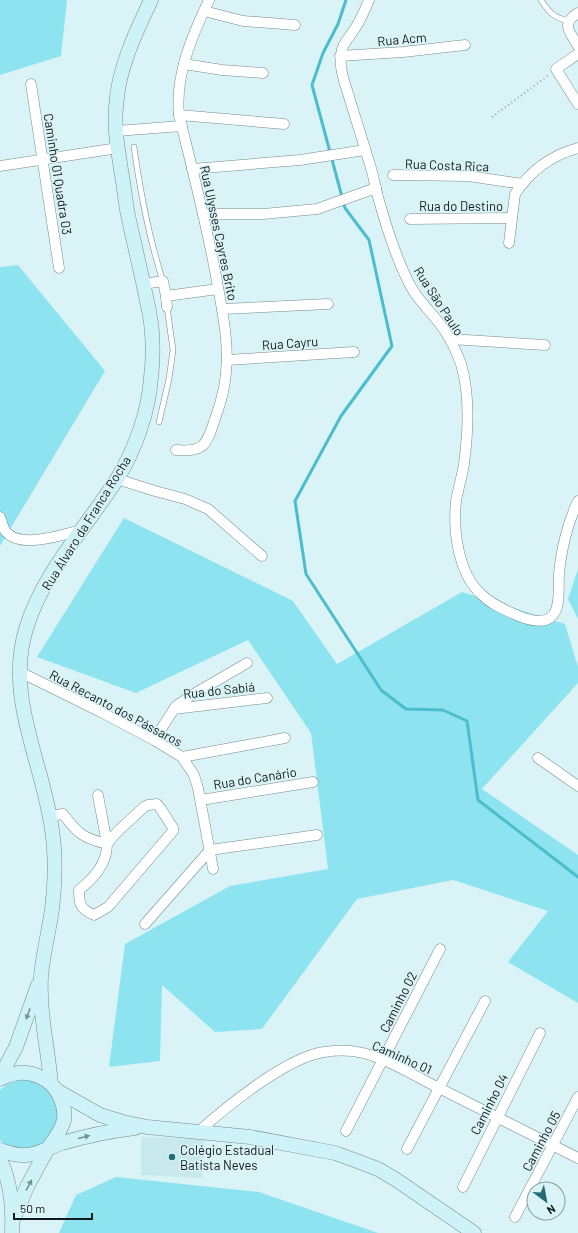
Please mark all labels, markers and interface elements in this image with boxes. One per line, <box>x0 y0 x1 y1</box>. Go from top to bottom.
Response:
street label: Rua Acm <box>377 29 427 49</box>
street label: Caminho 01 Quadra 03 <box>41 112 75 236</box>
street label: Rua Costa Rica <box>405 156 489 174</box>
street label: Rua Ulysses Cayres Brito <box>197 164 241 302</box>
street label: Rua do Destino <box>419 198 503 214</box>
street label: Rua São Paulo <box>411 263 467 339</box>
street label: Rua Cayru <box>261 333 319 353</box>
street label: Rua Álvaro da Franca Rocha <box>38 453 134 593</box>
street label: Rua Recanto dos Pássaros <box>47 666 185 750</box>
street label: Rua do Sabiá <box>182 678 256 702</box>
street label: Rua do Canário <box>212 764 298 792</box>
street label: Caminho 02 <box>376 969 420 1035</box>
one-way arrow <box>25 1009 31 1021</box>
street label: Caminho 01 <box>370 1037 434 1077</box>
street label: Caminho 04 <box>467 1071 511 1137</box>
street label: Caminho 05 <box>518 1108 564 1174</box>
one-way arrow <box>79 1134 91 1140</box>
place label: Colégio Estadual Batista Neves <box>180 1142 274 1173</box>
marker: Colégio Estadual Batista Neves <box>167 1152 177 1162</box>
one-way arrow <box>25 1179 32 1191</box>
north arrow <box>526 1181 566 1221</box>
scale bar <box>14 1195 92 1221</box>
text: 50 m <box>20 1201 45 1215</box>
text: N <box>545 1202 558 1217</box>

